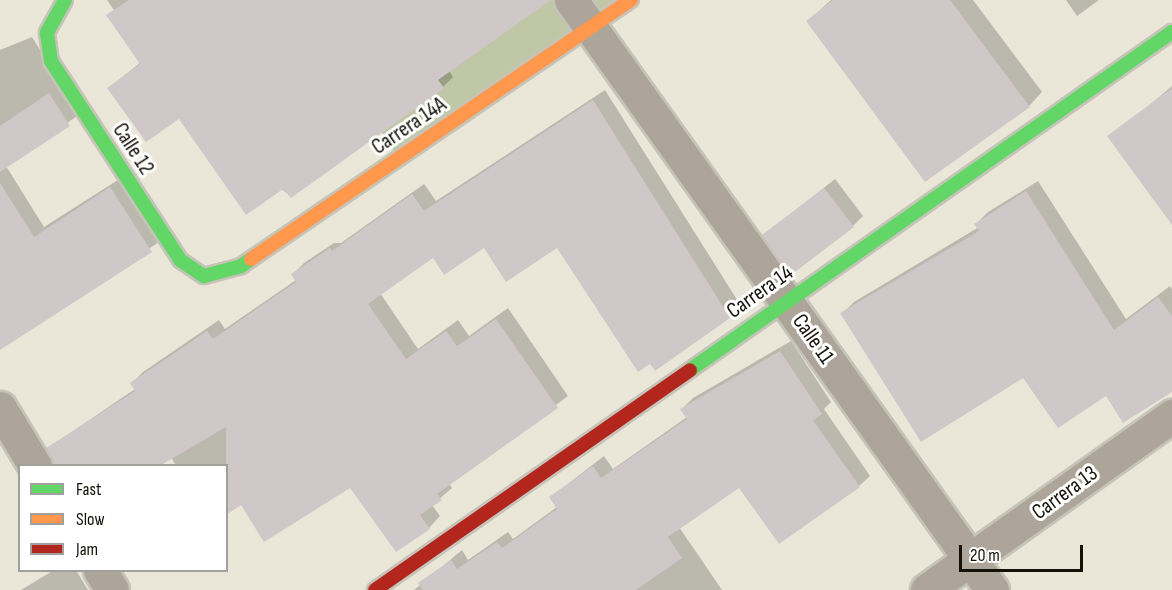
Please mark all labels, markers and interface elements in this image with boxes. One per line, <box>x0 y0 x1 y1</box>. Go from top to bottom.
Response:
street label: Carrera 14A <box>367 92 451 160</box>
street label: Calle 12 <box>107 118 159 180</box>
street label: Carrera 14 <box>722 260 798 324</box>
street label: Calle 11 <box>787 309 839 369</box>
street label: Carrera 13 <box>1027 460 1103 526</box>
legend <box>18 464 228 572</box>
text: Fast <box>76 479 101 500</box>
text: Slow <box>76 509 105 530</box>
scale bar <box>962 533 1086 571</box>
text: Jam <box>76 539 98 560</box>
text: 20 m <box>970 545 1000 566</box>

